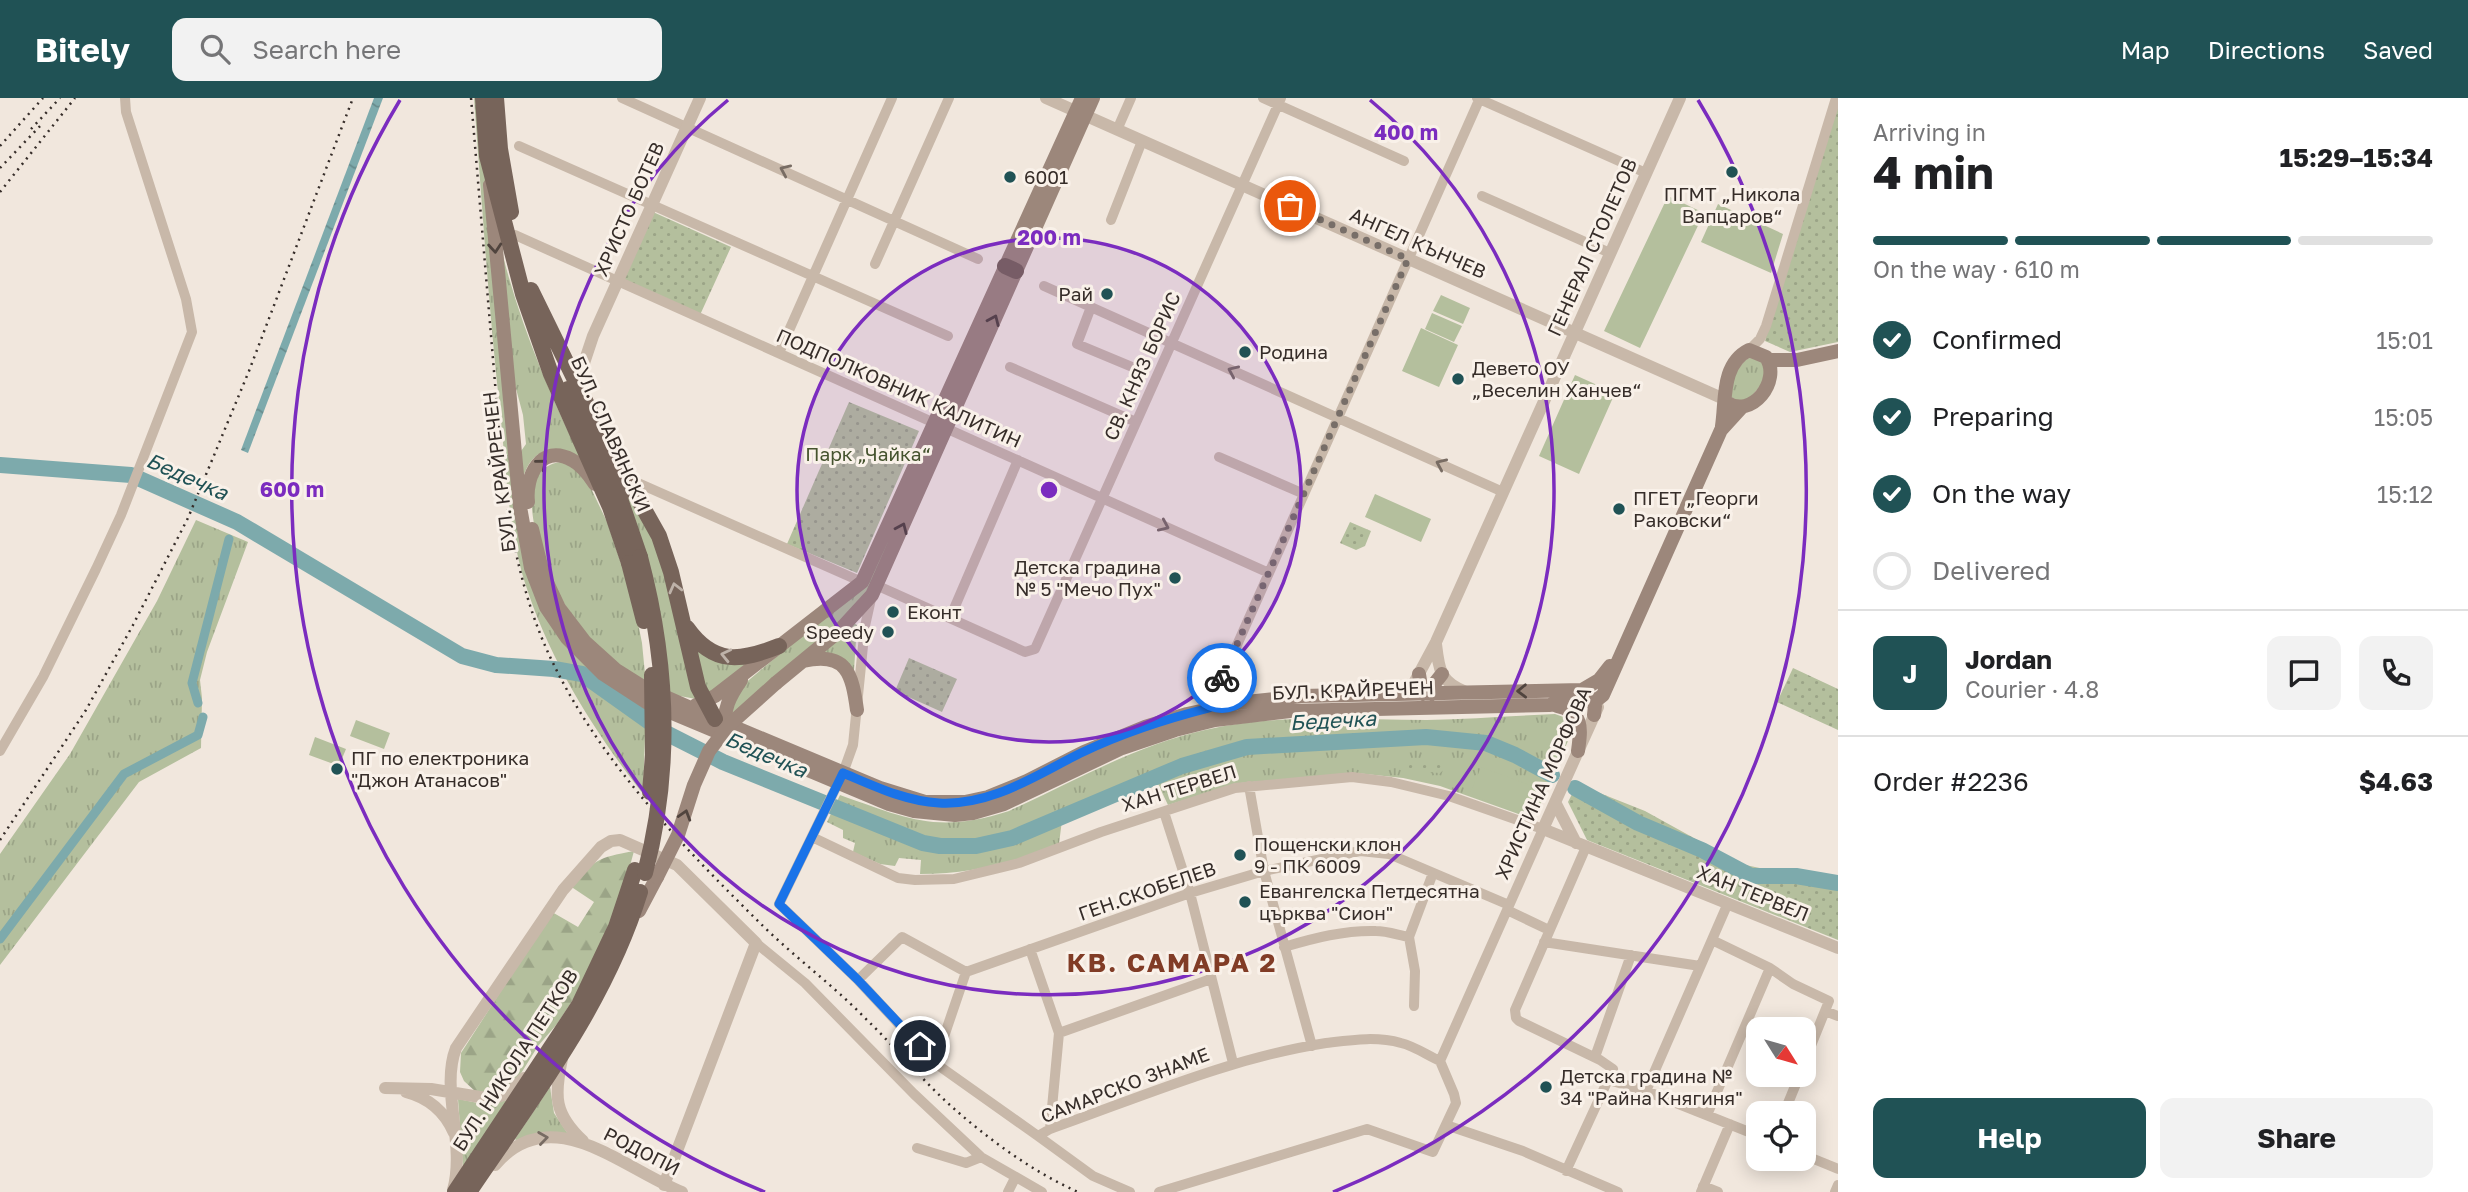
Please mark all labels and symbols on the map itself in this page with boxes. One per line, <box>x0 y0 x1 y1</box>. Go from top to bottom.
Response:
text: 400 m <box>1374 119 1438 145</box>
street label: ХРИСТО БОТЕВ <box>589 138 668 280</box>
street label: ГЕНЕРАЛ СТОЛЕТОВ <box>1542 154 1641 339</box>
one-way arrow <box>780 164 792 178</box>
marker: ПГМТ „Никола Вапцаров“ <box>1724 164 1740 180</box>
place label: 6001 <box>1024 165 1068 188</box>
marker: 6001 <box>1002 169 1018 185</box>
pin <box>1260 176 1320 236</box>
place label: ПГМТ „Никола Вапцаров“ <box>1664 182 1800 227</box>
street label: АНГЕЛ КЪНЧЕВ <box>1347 202 1490 283</box>
text: 200 m <box>1017 224 1081 250</box>
one-way arrow <box>487 243 502 254</box>
place label: Рай <box>1058 282 1093 305</box>
marker: Рай <box>1099 286 1115 302</box>
street label: СВ. КНЯЗ БОРИС <box>1098 288 1185 444</box>
one-way arrow <box>986 315 1000 328</box>
street label: ПОДПОЛКОВНИК КАЛИТИН <box>773 323 1025 452</box>
place label: Родина <box>1259 340 1328 363</box>
marker: Родина <box>1237 344 1253 360</box>
street label: БУЛ. СЛАВЯНСКИ <box>567 352 656 515</box>
place label: Девето ОУ „Веселин Ханчев“ <box>1472 356 1641 401</box>
one-way arrow <box>1228 365 1241 379</box>
marker: Девето ОУ „Веселин Ханчев“ <box>1450 371 1466 387</box>
street label: БУЛ. КРАЙРЕЧЕН <box>477 390 520 554</box>
park label: Парк „Чайка“ <box>805 442 931 465</box>
water label: Бедечка <box>143 447 233 506</box>
one-way arrow <box>1436 458 1448 472</box>
one-way arrow <box>534 459 546 472</box>
text: 600 m <box>260 476 324 502</box>
centre of rings <box>1037 478 1061 502</box>
place label: ПГЕТ „Георги Раковски“ <box>1633 486 1759 531</box>
marker: ПГЕТ „Георги Раковски“ <box>1611 501 1627 517</box>
one-way arrow <box>1157 518 1170 532</box>
one-way arrow <box>894 523 908 535</box>
place label: Детска градина № 5 "Мечо Пух" <box>1014 555 1161 600</box>
marker: Детска градина № 5 "Мечо Пух" <box>1167 570 1183 586</box>
one-way arrow <box>669 583 683 595</box>
place label: Еконт <box>907 600 961 623</box>
marker: Еконт <box>885 604 901 620</box>
place label: Speedy <box>806 620 874 643</box>
marker: Speedy <box>880 624 896 640</box>
courier <box>1187 643 1257 713</box>
one-way arrow <box>720 649 732 664</box>
street label: БУЛ. КРАЙРЕЧЕН <box>1272 675 1434 704</box>
street label: ХРИСТИНА МОРФОВА <box>1490 683 1596 883</box>
one-way arrow <box>1516 683 1527 699</box>
water label: Бедечка <box>1289 705 1378 735</box>
water label: Бедечка <box>722 725 812 783</box>
place label: ПГ по електроника "Джон Атанасов" <box>351 746 529 791</box>
street label: ХАН ТЕРВЕЛ <box>1119 759 1239 816</box>
marker: ПГ по електроника "Джон Атанасов" <box>329 761 345 777</box>
one-way arrow <box>677 809 691 822</box>
place label: Пощенски клон 9 - ПК 6009 <box>1254 832 1401 877</box>
marker: Пощенски клон 9 - ПК 6009 <box>1232 847 1248 863</box>
street label: ГЕН.СКОБЕЛЕВ <box>1075 856 1219 925</box>
street label: ХАН ТЕРВЕЛ <box>1694 860 1812 925</box>
place label: Евангелска Петдесятна църква "Сион" <box>1259 879 1480 924</box>
marker: Евангелска Петдесятна църква "Сион" <box>1237 894 1253 910</box>
district label: КВ. САМАРА 2 <box>1067 947 1277 978</box>
street label: БУЛ. НИКОЛА ПЕТКОВ <box>447 964 582 1155</box>
pin <box>890 1016 950 1076</box>
north arrow <box>1746 1017 1816 1087</box>
street label: САМАРСКО ЗНАМЕ <box>1037 1042 1212 1127</box>
place label: Детска градина № 34 "Райна Княгиня" <box>1560 1064 1743 1109</box>
marker: Детска градина № 34 "Райна Княгиня" <box>1538 1079 1554 1095</box>
street label: РОДОПИ <box>600 1122 684 1179</box>
one-way arrow <box>537 1130 549 1145</box>

